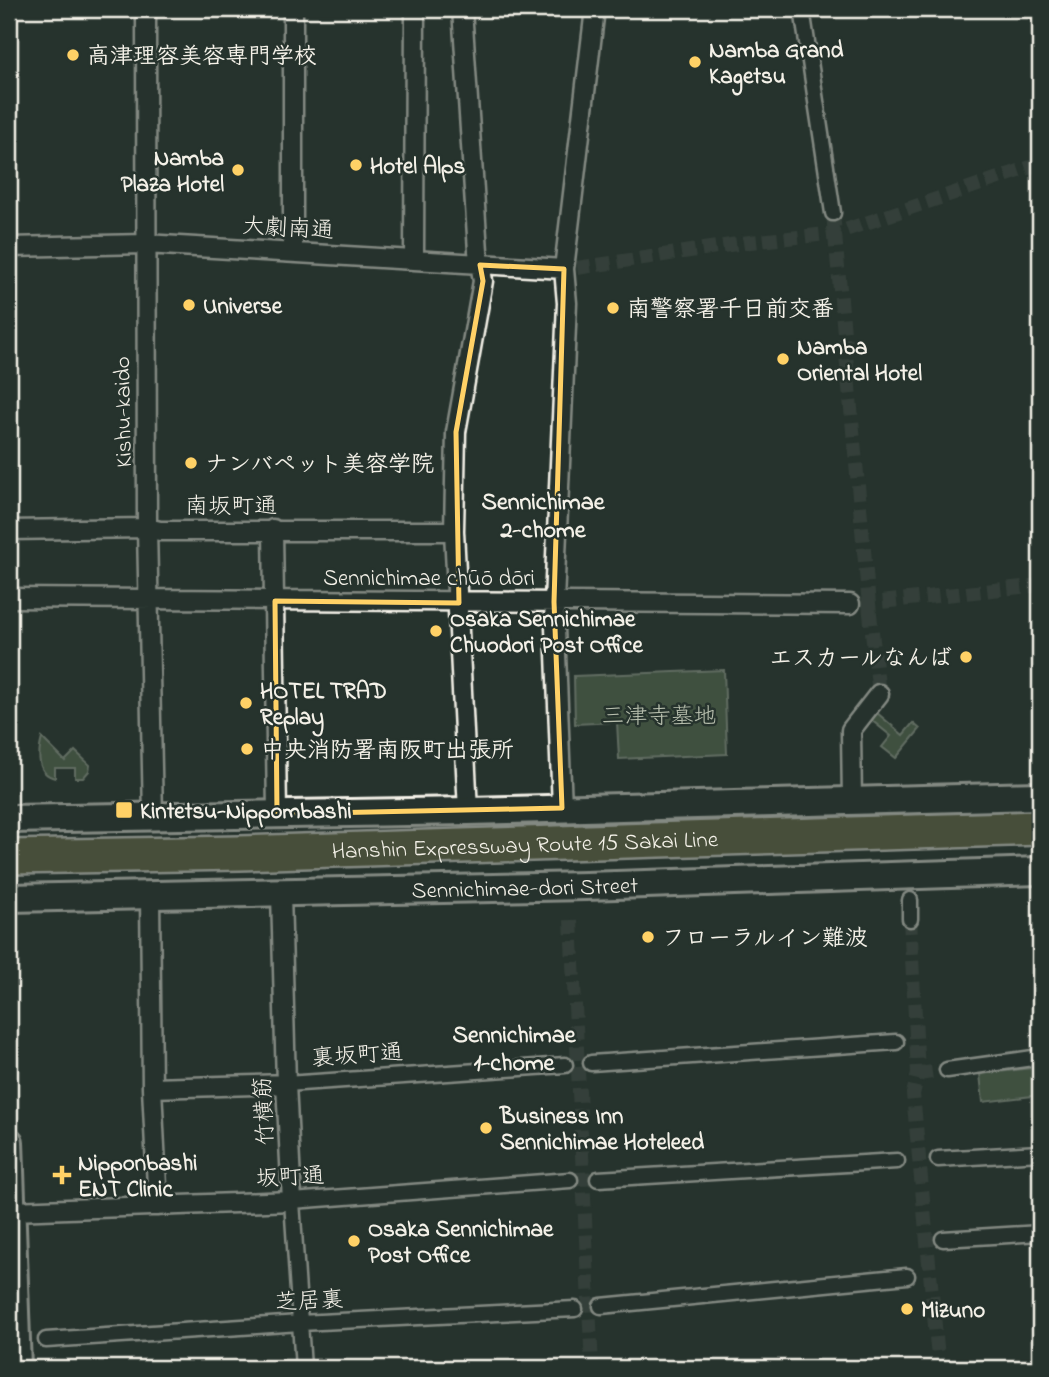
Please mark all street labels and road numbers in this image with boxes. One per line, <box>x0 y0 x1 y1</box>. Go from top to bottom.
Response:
street label: 大劇南通 <box>241 211 335 248</box>
street label: Kishu-kaido <box>107 356 142 468</box>
street label: 南坂町通 <box>185 491 277 524</box>
street label: Sennichimae chūō dōri <box>323 563 535 596</box>
street label: Hanshin Expressway Route 15 Sakai Line <box>331 824 719 869</box>
street label: Sennichimae-dori Street <box>411 870 639 909</box>
street label: 裏坂町通 <box>310 1037 404 1076</box>
street label: 竹横筋 <box>247 1076 284 1146</box>
street label: 坂町通 <box>255 1160 325 1197</box>
street label: 芝居裏 <box>274 1284 344 1321</box>

